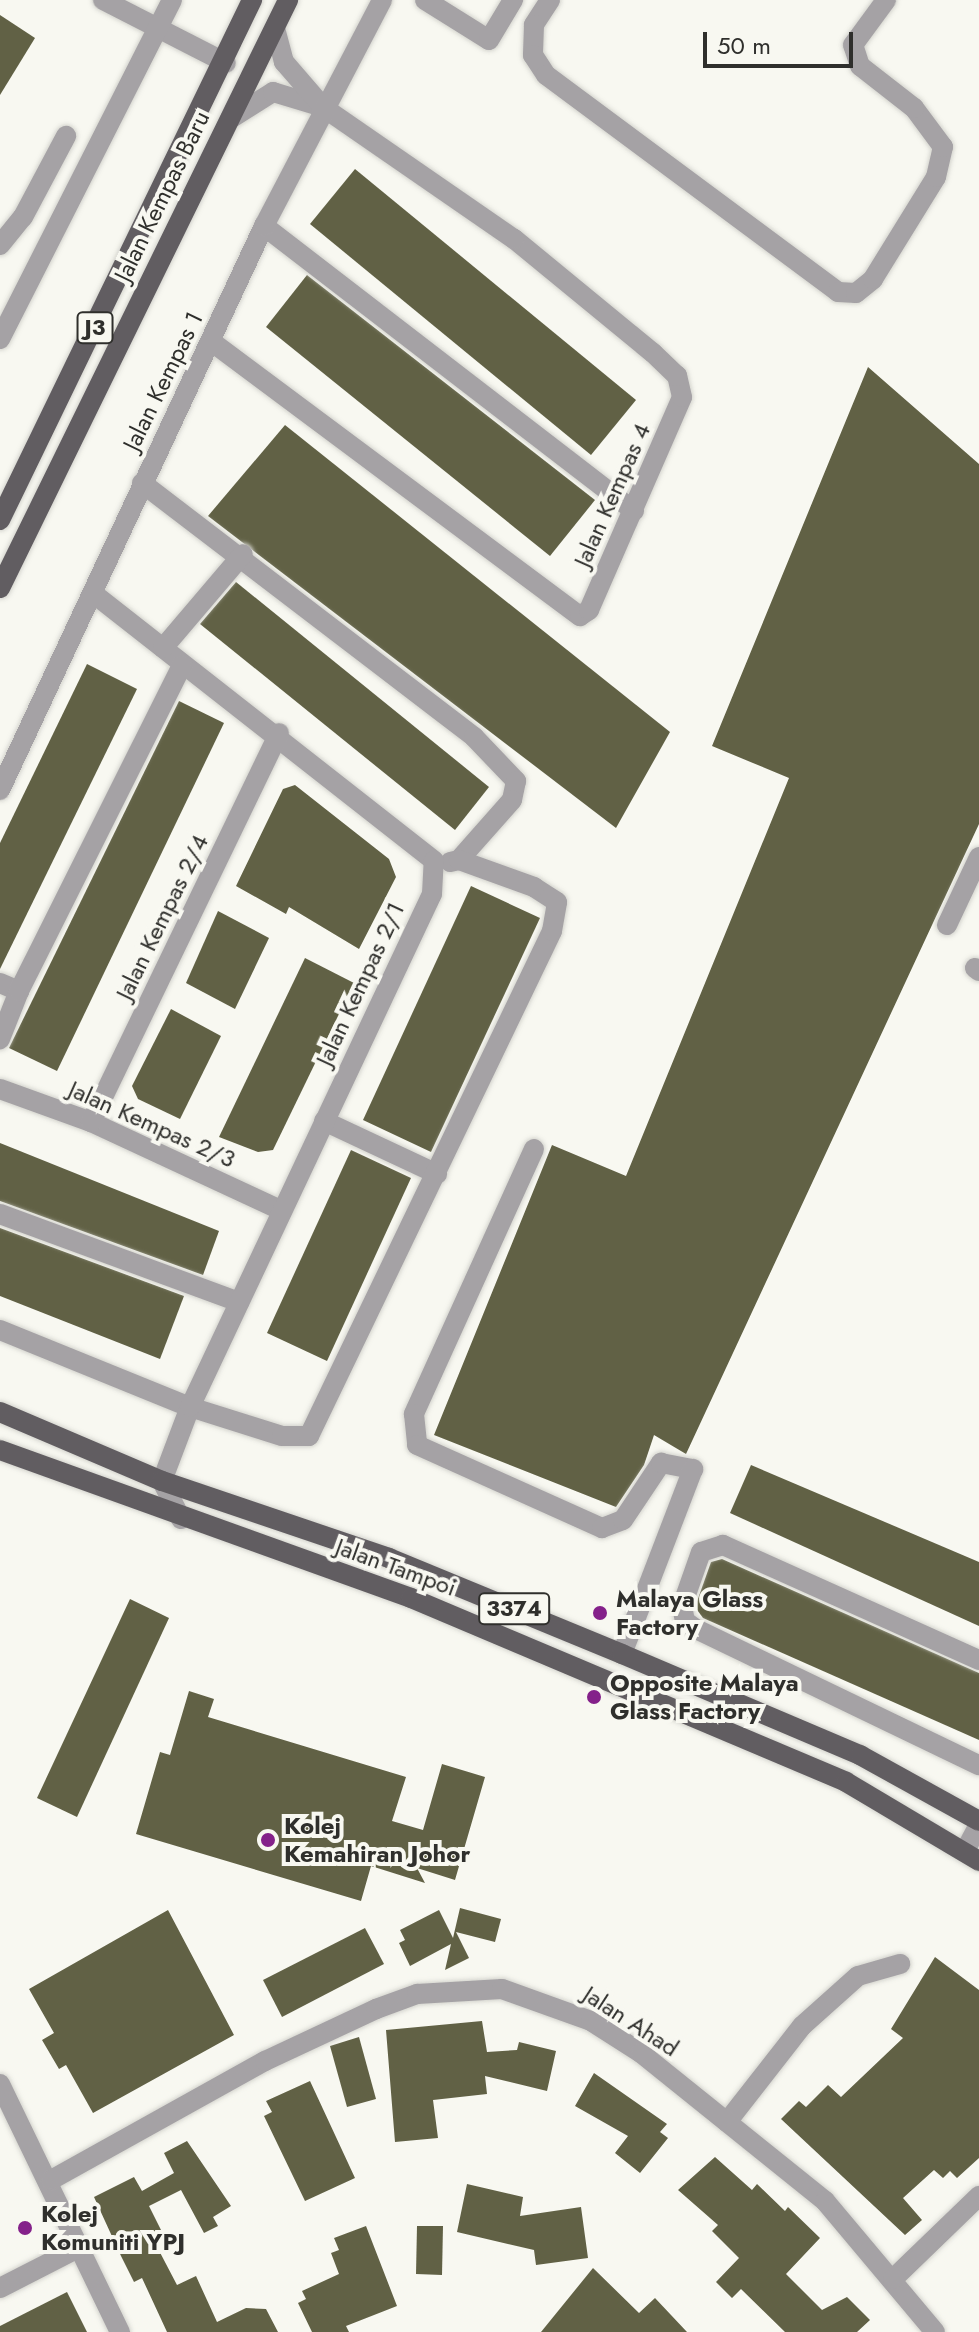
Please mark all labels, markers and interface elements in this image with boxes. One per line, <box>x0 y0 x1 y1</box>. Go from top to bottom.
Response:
scale bar <box>707 16 857 66</box>
text: 50 m <box>717 28 771 63</box>
street label: Jalan Kempas Baru <box>108 106 216 286</box>
street label: Jalan Kempas 1 <box>117 307 209 455</box>
road number: J3 <box>75 310 115 346</box>
street label: Jalan Kempas 4 <box>567 419 657 571</box>
street label: Jalan Kempas 2/4 <box>110 830 214 1004</box>
street label: Jalan Kempas 2/1 <box>310 898 410 1070</box>
street label: Jalan Kempas 2/3 <box>64 1074 240 1174</box>
street label: Jalan Tampoi <box>332 1532 460 1602</box>
place label: Malaya Glass Factory <box>616 1585 763 1641</box>
road number: 3374 <box>478 1591 550 1627</box>
marker: Malaya Glass Factory <box>591 1604 609 1622</box>
place label: Opposite Malaya Glass Factory <box>610 1669 799 1725</box>
marker: Opposite Malaya Glass Factory <box>585 1688 603 1706</box>
place label: Kolej Kemahiran Johor <box>284 1812 470 1868</box>
marker: Kolej Kemahiran Johor <box>259 1831 277 1849</box>
street label: Jalan Ahad <box>578 1980 684 2062</box>
place label: Kolej Komuniti YPJ <box>41 2200 185 2256</box>
marker: Kolej Komuniti YPJ <box>16 2219 34 2237</box>

